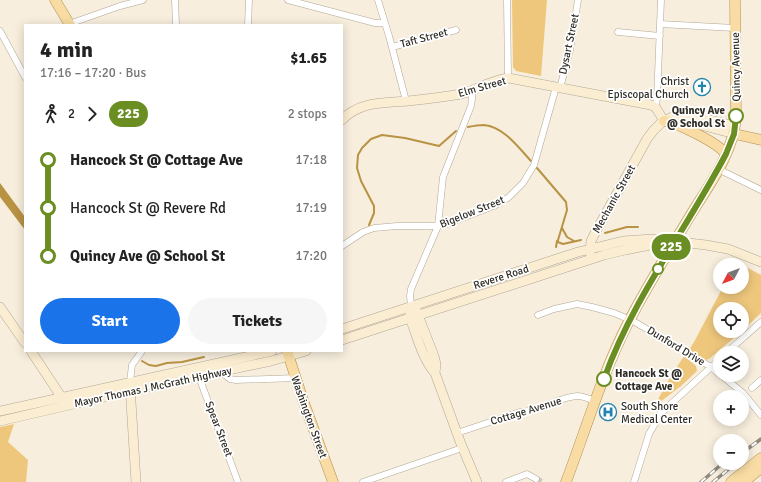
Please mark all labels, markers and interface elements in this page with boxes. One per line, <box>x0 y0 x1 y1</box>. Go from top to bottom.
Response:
street label: Dysart Street <box>556 12 582 76</box>
street label: Taft Street <box>399 25 449 51</box>
street label: Quincy Avenue <box>729 32 743 102</box>
text: 4 min <box>40 36 93 63</box>
text: $1.65 <box>290 49 327 67</box>
text: 17:16 – 17:20 · Bus <box>40 65 146 81</box>
street label: Elm Street <box>457 74 508 100</box>
place label: Christ Episcopal Church <box>608 75 689 101</box>
church icon: Christ Episcopal Church <box>692 77 712 97</box>
icon: walk <box>40 103 62 125</box>
icon: forward <box>81 103 103 125</box>
place label: Quincy Ave @ School St <box>667 104 726 130</box>
text: 225 <box>117 105 140 122</box>
text: 2 <box>68 106 75 122</box>
text: 2 stops <box>288 106 327 122</box>
marker: Quincy Ave @ School St <box>728 108 744 124</box>
text: Hancock St @ Cottage Ave <box>70 151 243 169</box>
text: 17:18 <box>295 152 327 168</box>
street label: Mechanic Street <box>590 162 638 236</box>
street label: Bigelow Street <box>438 193 506 231</box>
text: Hancock St @ Revere Rd <box>70 199 226 217</box>
text: 17:19 <box>295 200 327 216</box>
line badge: 225 <box>648 234 694 260</box>
text: 225 <box>660 238 682 255</box>
text: Quincy Ave @ School St <box>70 247 225 265</box>
text: 17:20 <box>295 248 327 264</box>
north arrow <box>713 258 749 294</box>
map controls <box>713 258 749 470</box>
street label: Revere Road <box>472 262 531 292</box>
unlabelled marker <box>652 263 664 275</box>
button: Start <box>40 298 180 344</box>
button: Tickets <box>188 298 327 344</box>
button: locate <box>713 302 749 338</box>
street label: Dunford Drive <box>645 324 707 368</box>
button: layers <box>713 346 749 382</box>
street label: Mayor Thomas J McGrath Highway <box>73 364 234 410</box>
place label: Hancock St @ Cottage Ave <box>615 367 682 393</box>
marker: Hancock St @ Cottage Ave <box>596 371 612 387</box>
street label: Washington Street <box>288 374 330 460</box>
button: + <box>713 390 749 426</box>
street label: Cottage Avenue <box>489 394 563 428</box>
street label: Spear Street <box>203 400 236 459</box>
place label: South Shore Medical Center <box>621 400 692 426</box>
hospital icon: South Shore Medical Center <box>598 402 618 422</box>
button: − <box>713 434 749 470</box>

